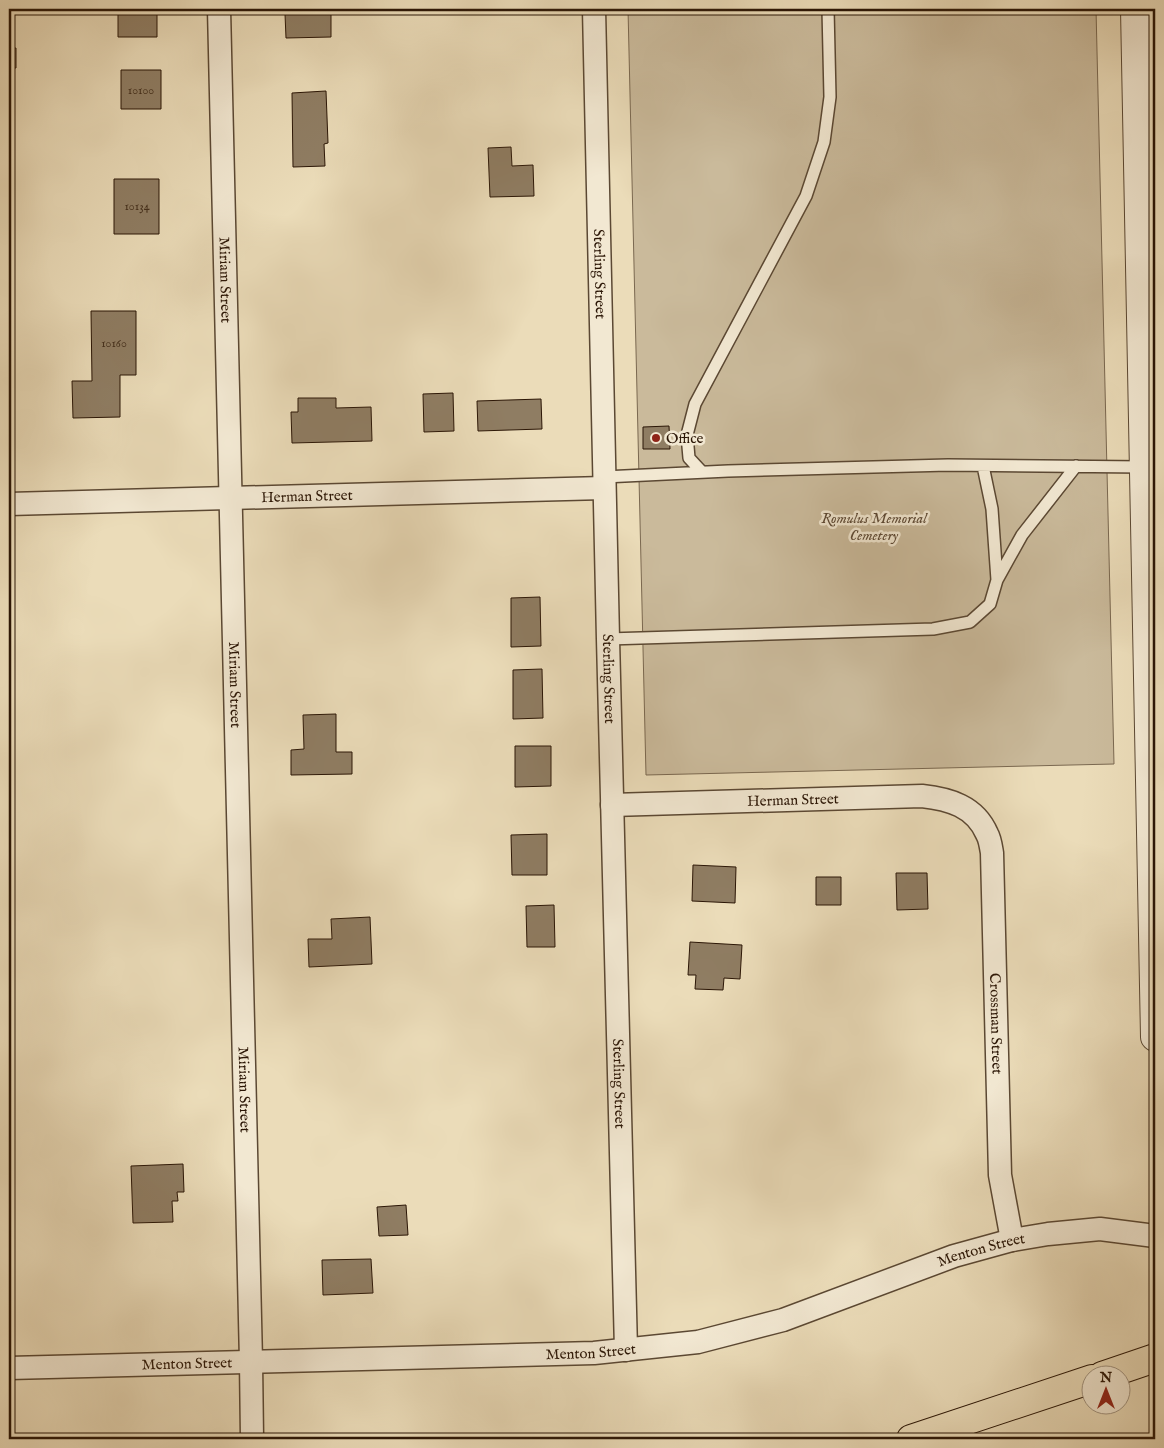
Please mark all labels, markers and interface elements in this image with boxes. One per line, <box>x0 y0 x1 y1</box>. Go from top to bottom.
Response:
house number: 10100 <box>128 83 154 98</box>
house number: 10134 <box>124 199 150 214</box>
street label: Sterling Street <box>589 229 610 319</box>
street label: Miriam Street <box>215 237 236 323</box>
house number: 10160 <box>101 336 127 351</box>
place label: Office <box>666 429 704 448</box>
marker: Office <box>650 432 662 444</box>
street label: Herman Street <box>261 485 353 507</box>
park label: Romulus Memorial Cemetery <box>821 509 928 545</box>
street label: Sterling Street <box>598 634 620 724</box>
street label: Miriam Street <box>224 641 246 728</box>
street label: Herman Street <box>747 789 839 811</box>
street label: Crossman Street <box>985 973 1007 1075</box>
street label: Sterling Street <box>609 1038 630 1129</box>
street label: Miriam Street <box>234 1046 255 1133</box>
street label: Menton Street <box>934 1228 1026 1271</box>
street label: Menton Street <box>545 1339 637 1364</box>
street label: Menton Street <box>141 1353 232 1374</box>
north arrow <box>1082 1366 1132 1416</box>
text: N <box>1099 1369 1112 1387</box>

